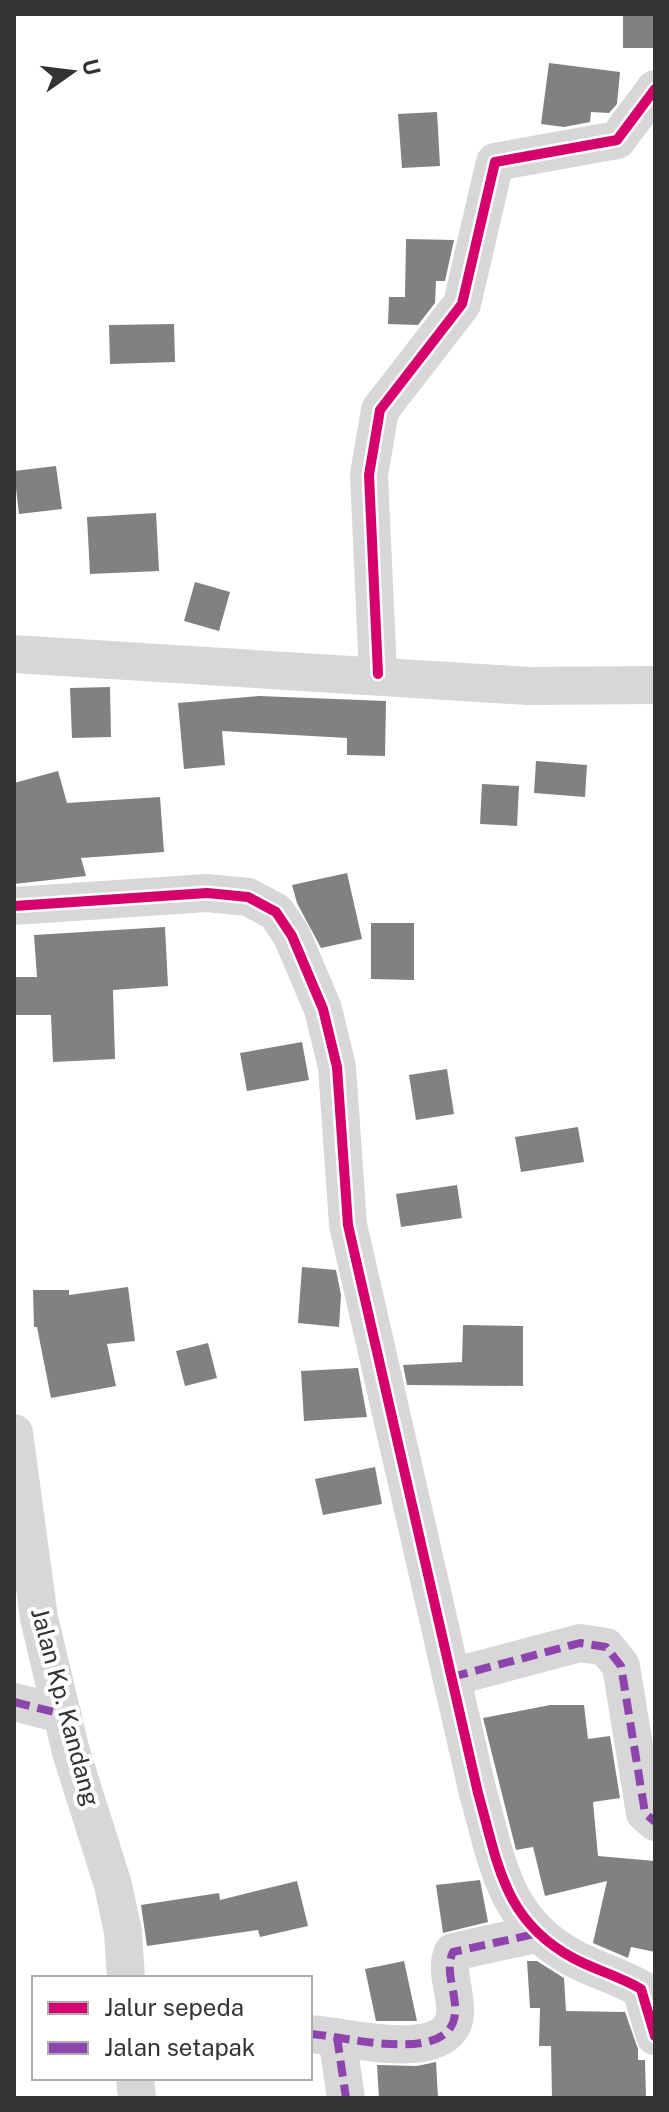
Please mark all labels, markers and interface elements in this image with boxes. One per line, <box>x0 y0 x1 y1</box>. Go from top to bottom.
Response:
north arrow <box>32 32 112 112</box>
text: U <box>77 56 106 78</box>
street label: Jalan Kp. Kandang <box>26 1605 106 1809</box>
legend <box>32 1976 312 2080</box>
text: Jalur sepeda <box>104 1993 244 2021</box>
text: Jalan setapak <box>104 2033 255 2061</box>

